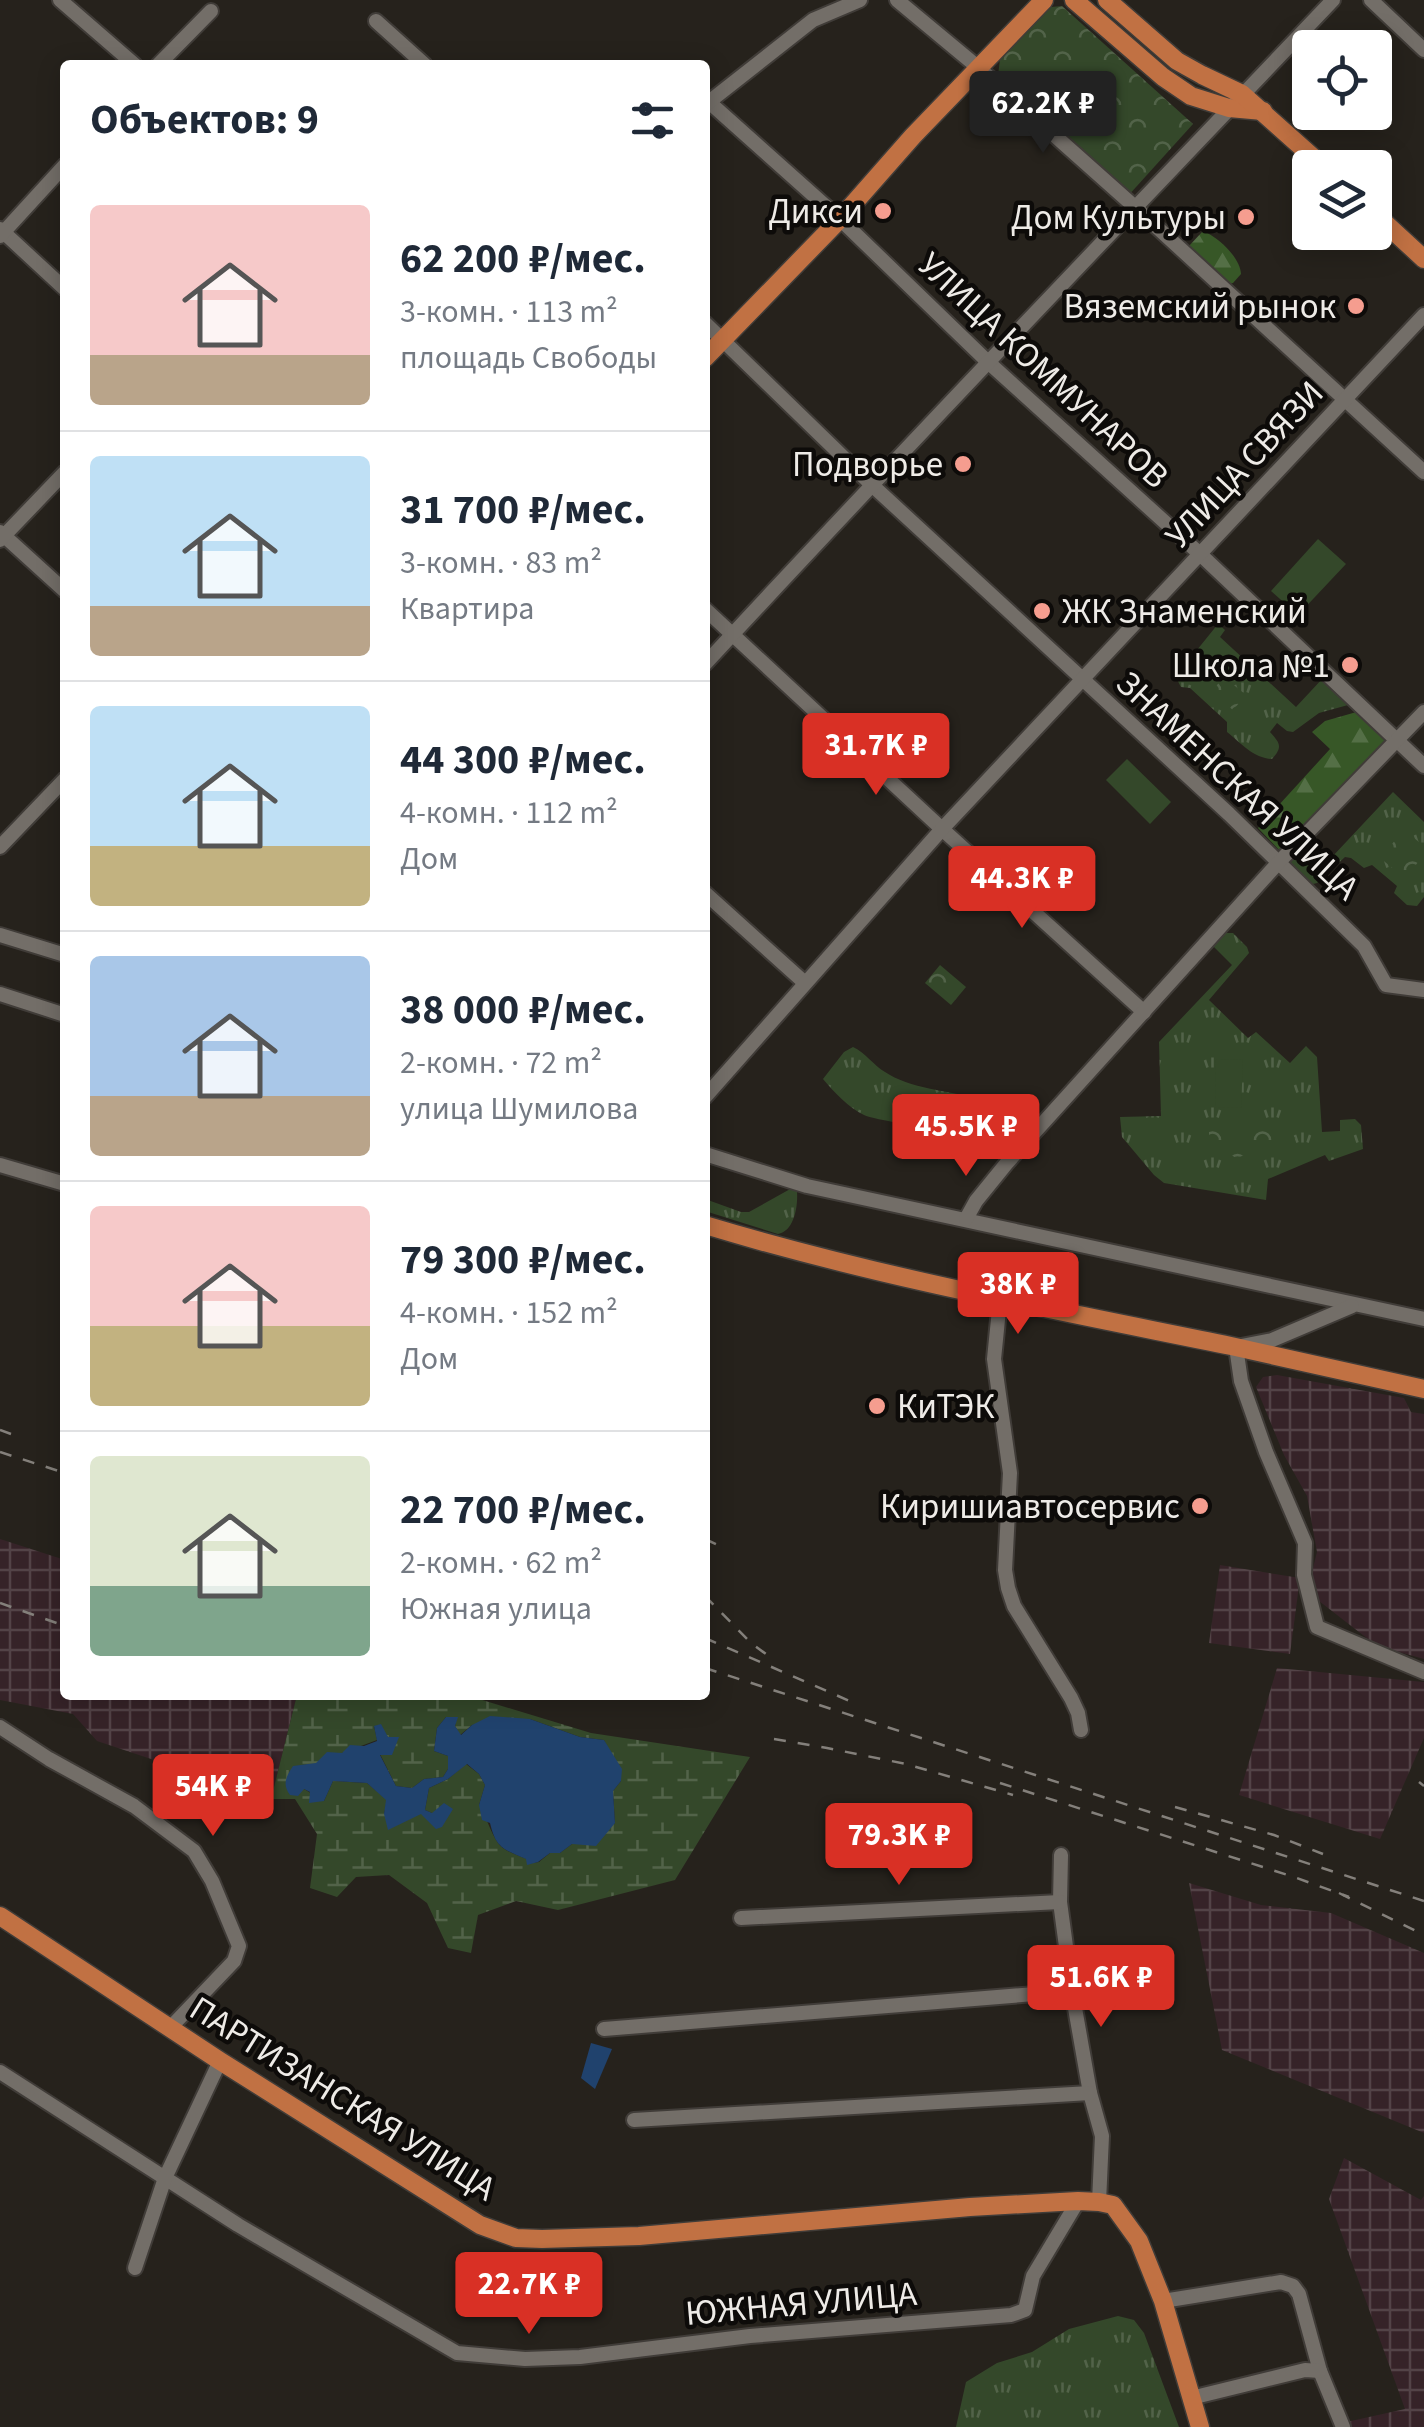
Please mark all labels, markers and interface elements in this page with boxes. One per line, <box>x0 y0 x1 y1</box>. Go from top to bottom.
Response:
map controls <box>1292 30 1392 250</box>
button: locate <box>1292 30 1392 130</box>
pin: 62.2K ₽ <box>951 71 1135 156</box>
text: 62.2K ₽ <box>991 80 1095 126</box>
text: Объектов: 9 <box>90 90 319 150</box>
icon: filters <box>625 93 680 148</box>
button: layers <box>1292 150 1392 250</box>
place label: Дикси <box>768 187 863 237</box>
place label: Дом Культуры <box>1011 193 1226 243</box>
marker: Дикси <box>872 200 894 222</box>
marker: Дом Культуры <box>1235 206 1257 228</box>
text: 62 200 ₽/мес. <box>400 229 646 289</box>
street label: УЛИЦА КОММУНАРОВ <box>907 241 1180 500</box>
icon: home <box>170 245 290 365</box>
place label: Вяземский рынок <box>1063 282 1337 332</box>
text: 3-комн. · 113 m² <box>400 289 618 335</box>
marker: Вяземский рынок <box>1345 295 1367 317</box>
text: площадь Свободы <box>400 335 657 381</box>
street label: УЛИЦА СВЯЗИ <box>1154 370 1336 559</box>
place label: Подворье <box>792 440 943 490</box>
marker: Подворье <box>952 453 974 475</box>
text: 31 700 ₽/мес. <box>400 480 646 540</box>
icon: home <box>170 496 290 616</box>
text: 3-комн. · 83 m² <box>400 540 602 586</box>
text: Квартира <box>400 586 534 632</box>
place label: ЖК Знаменский <box>1062 587 1307 637</box>
marker: ЖК Знаменский <box>1031 600 1053 622</box>
place label: Школа №1 <box>1172 641 1330 691</box>
marker: Школа №1 <box>1339 654 1361 676</box>
street label: ЗНАМЕНСКАЯ УЛИЦА <box>1104 659 1370 912</box>
pin: 31.7K ₽ <box>784 713 968 798</box>
text: 31.7K ₽ <box>824 722 928 768</box>
text: 44 300 ₽/мес. <box>400 730 646 790</box>
icon: home <box>170 746 290 866</box>
text: 4-комн. · 112 m² <box>400 790 618 836</box>
text: Дом <box>400 836 458 882</box>
pin: 44.3K ₽ <box>930 846 1114 931</box>
text: 44.3K ₽ <box>970 855 1074 901</box>
text: 38 000 ₽/мес. <box>400 980 646 1040</box>
icon: home <box>170 996 290 1116</box>
text: 2-комн. · 72 m² <box>400 1040 602 1086</box>
text: улица Шумилова <box>400 1086 638 1132</box>
pin: 45.5K ₽ <box>874 1094 1058 1179</box>
text: 45.5K ₽ <box>914 1103 1018 1149</box>
text: 79 300 ₽/мес. <box>400 1230 646 1290</box>
icon: home <box>170 1246 290 1366</box>
pin: 38K ₽ <box>948 1252 1088 1337</box>
text: 38K ₽ <box>980 1261 1056 1307</box>
text: 4-комн. · 152 m² <box>400 1290 618 1336</box>
text: Дом <box>400 1336 458 1382</box>
place label: КиТЭК <box>897 1382 995 1432</box>
marker: КиТЭК <box>866 1395 888 1417</box>
text: 22 700 ₽/мес. <box>400 1480 646 1540</box>
place label: Киришиавтосервис <box>880 1482 1180 1532</box>
marker: Киришиавтосервис <box>1189 1495 1211 1517</box>
icon: home <box>170 1496 290 1616</box>
text: 2-комн. · 62 m² <box>400 1540 602 1586</box>
text: Южная улица <box>400 1586 592 1632</box>
pin: 54K ₽ <box>143 1754 283 1839</box>
text: 54K ₽ <box>175 1763 251 1809</box>
pin: 79.3K ₽ <box>807 1803 991 1888</box>
text: 79.3K ₽ <box>847 1812 951 1858</box>
pin: 51.6K ₽ <box>1009 1945 1193 2030</box>
text: 51.6K ₽ <box>1049 1954 1153 2000</box>
street label: ПАРТИЗАНСКАЯ УЛИЦА <box>180 1984 505 2213</box>
pin: 22.7K ₽ <box>437 2252 621 2337</box>
text: 22.7K ₽ <box>477 2261 581 2307</box>
street label: ЮЖНАЯ УЛИЦА <box>683 2269 919 2339</box>

